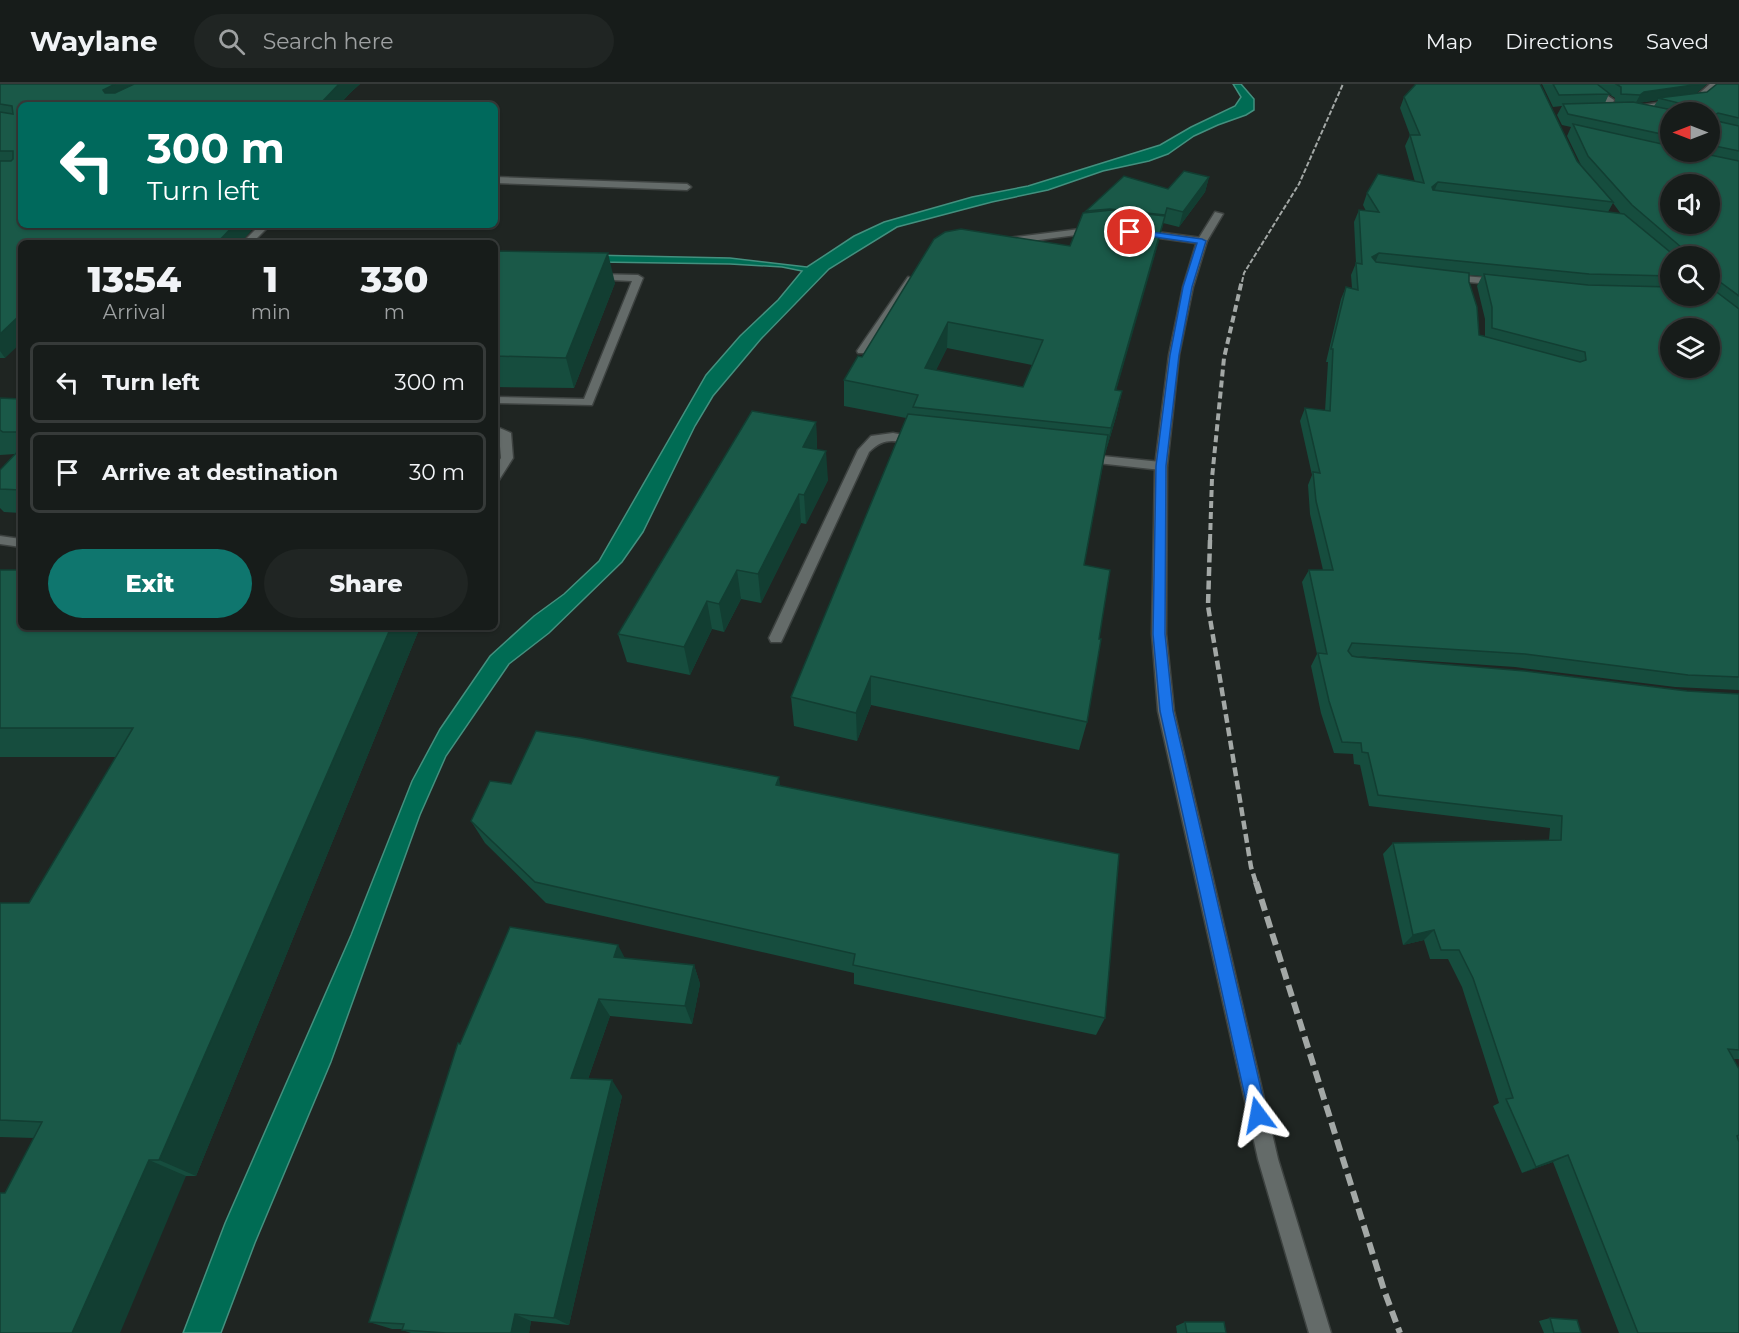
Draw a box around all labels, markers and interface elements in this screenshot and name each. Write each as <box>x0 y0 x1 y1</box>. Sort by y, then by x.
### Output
search box <box>194 14 614 68</box>
text: Waylane <box>30 24 158 58</box>
icon: search <box>215 25 248 58</box>
text: Search here <box>263 28 393 55</box>
text: Map <box>1426 29 1472 54</box>
text: Directions <box>1505 29 1613 54</box>
text: Saved <box>1646 29 1709 54</box>
north arrow <box>1660 102 1720 162</box>
map controls <box>1660 102 1720 378</box>
text: 300 m <box>147 122 285 174</box>
icon: left <box>48 126 126 204</box>
text: Turn left <box>147 174 260 207</box>
button: sound <box>1660 174 1720 234</box>
pin <box>1104 206 1155 257</box>
icon: arrive <box>1113 215 1146 248</box>
button: search <box>1660 246 1720 306</box>
text: 13:54 <box>88 257 181 301</box>
text: 1 <box>264 257 278 301</box>
text: 330 <box>360 257 428 301</box>
text: Arrival <box>103 300 166 324</box>
text: min <box>251 300 291 324</box>
text: m <box>384 300 405 324</box>
button: layers <box>1660 318 1720 378</box>
icon: left <box>51 366 84 399</box>
text: Turn left <box>102 369 200 396</box>
text: 300 m <box>394 369 465 396</box>
icon: arrive <box>51 456 84 489</box>
text: Arrive at destination <box>102 459 338 486</box>
text: 30 m <box>409 459 465 486</box>
button: Exit <box>48 549 252 618</box>
button: Share <box>264 549 468 618</box>
position arrow <box>1226 1083 1290 1147</box>

